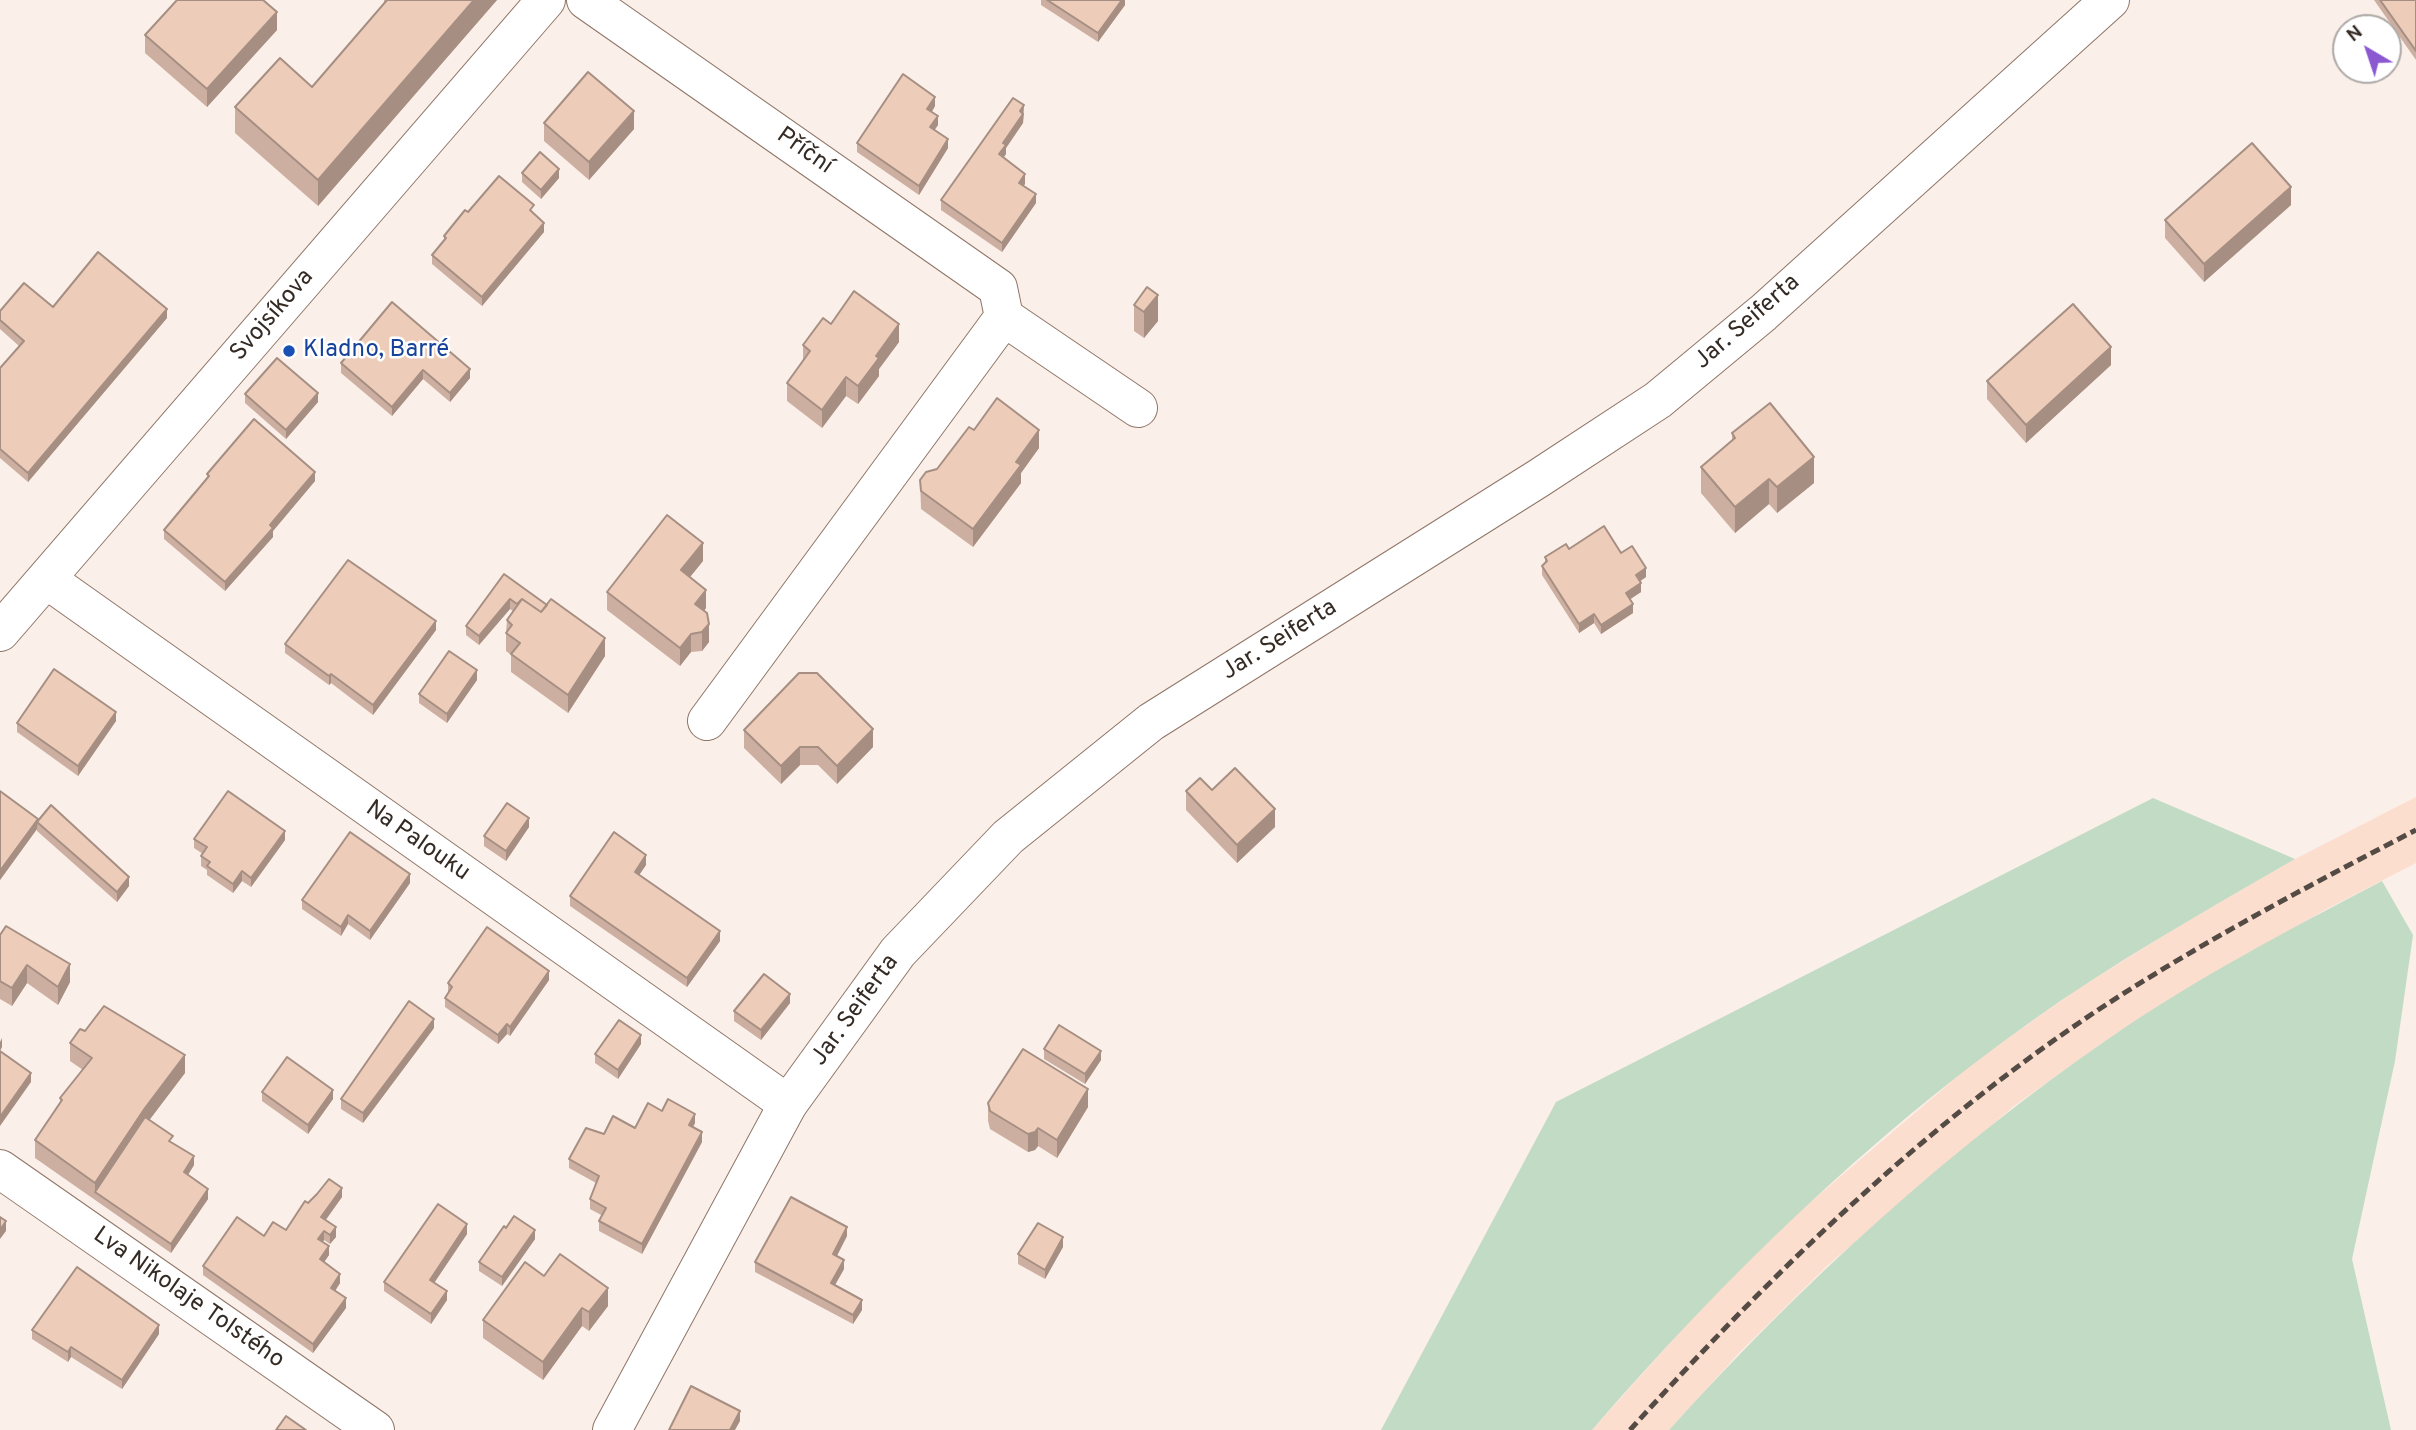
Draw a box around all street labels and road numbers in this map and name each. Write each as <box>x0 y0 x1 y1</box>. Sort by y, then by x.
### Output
street label: Příční <box>770 122 838 182</box>
street label: Svojsíkova <box>225 264 321 368</box>
street label: Jar. Seiferta <box>1689 269 1807 377</box>
street label: Jar. Seiferta <box>1217 594 1343 688</box>
street label: Na Palouku <box>359 796 475 888</box>
street label: Jar. Seiferta <box>806 950 906 1072</box>
street label: Lva Nikolaje Tolstého <box>87 1222 289 1376</box>

